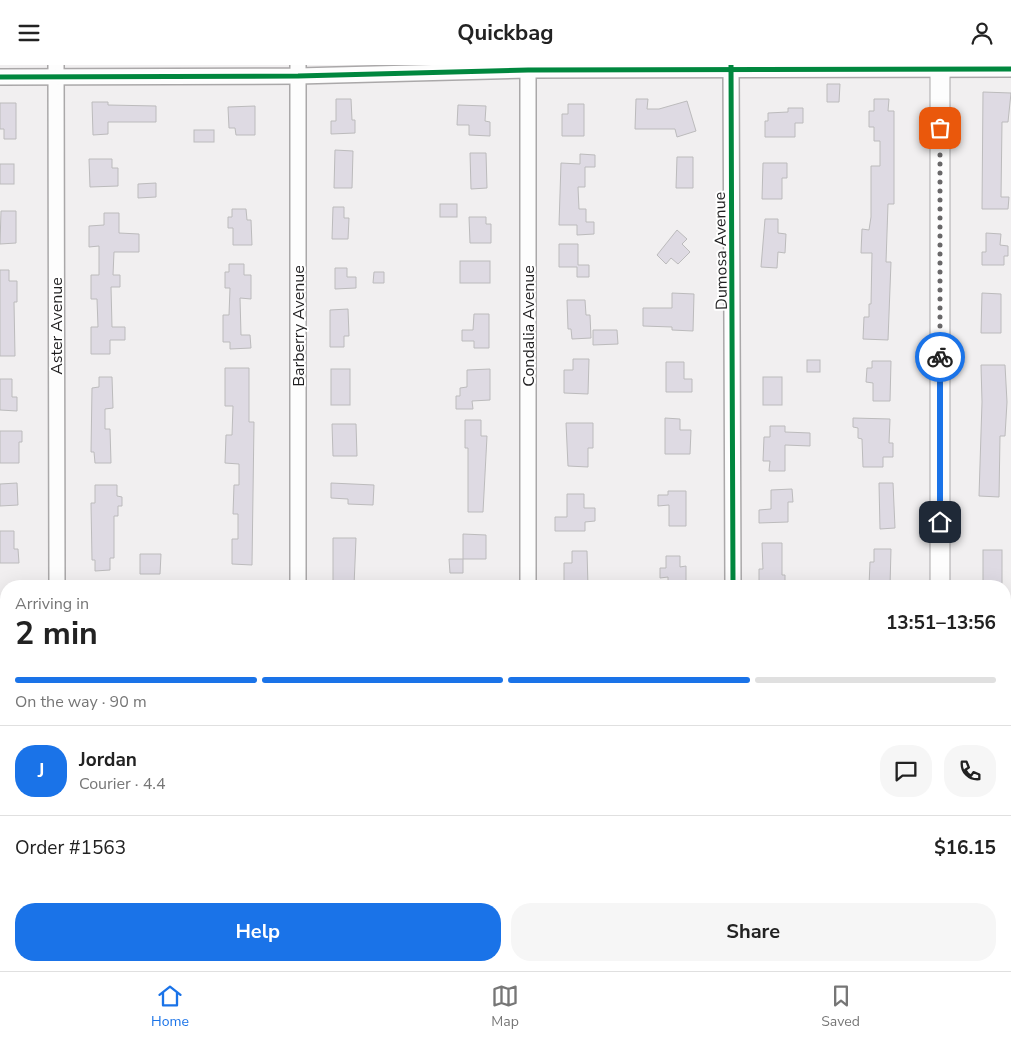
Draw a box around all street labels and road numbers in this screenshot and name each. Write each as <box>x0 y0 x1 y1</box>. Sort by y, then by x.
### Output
street label: Dumosa Avenue <box>709 192 733 310</box>
street label: Barberry Avenue <box>288 265 310 387</box>
street label: Condalia Avenue <box>518 265 540 387</box>
street label: Aster Avenue <box>46 277 68 375</box>

